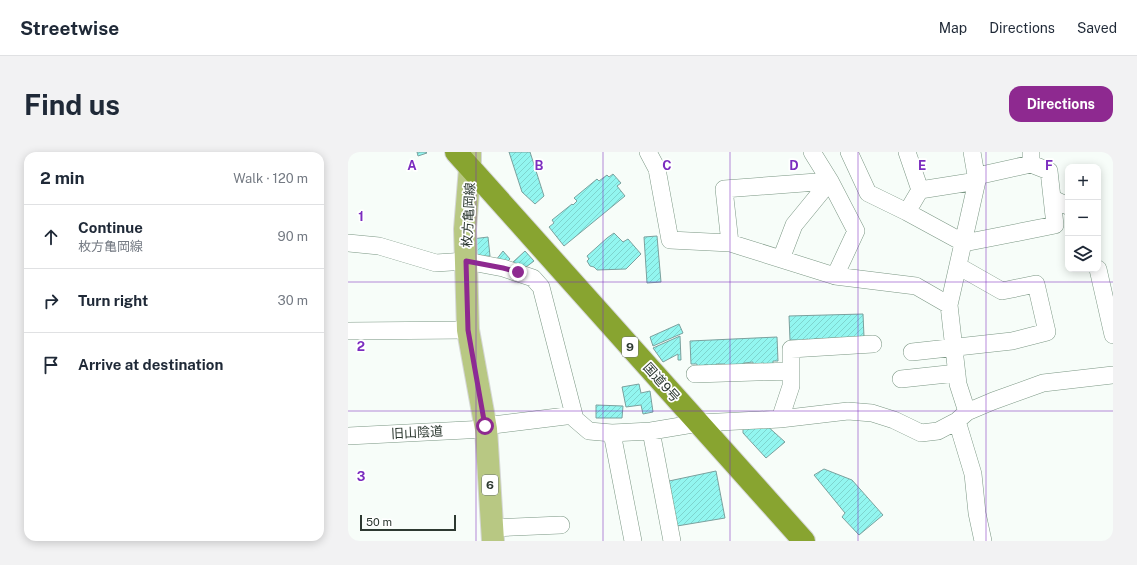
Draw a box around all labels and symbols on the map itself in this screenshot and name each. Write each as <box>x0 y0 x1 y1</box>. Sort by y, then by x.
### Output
text: A <box>407 158 417 173</box>
text: B <box>535 158 544 173</box>
text: C <box>662 158 672 173</box>
text: D <box>789 158 799 173</box>
text: E <box>918 158 926 173</box>
text: F <box>1045 158 1053 173</box>
street label: 枚方亀岡線 <box>459 182 478 248</box>
text: 1 <box>358 209 364 224</box>
route end <box>509 263 527 281</box>
road number: 9 <box>622 337 638 357</box>
text: 2 <box>357 339 365 354</box>
street label: 国道9号 <box>640 360 683 405</box>
route start <box>476 417 494 435</box>
street label: 旧山陰道 <box>391 424 443 441</box>
text: 3 <box>357 469 366 484</box>
road number: 6 <box>482 475 498 495</box>
scale bar <box>360 513 456 532</box>

